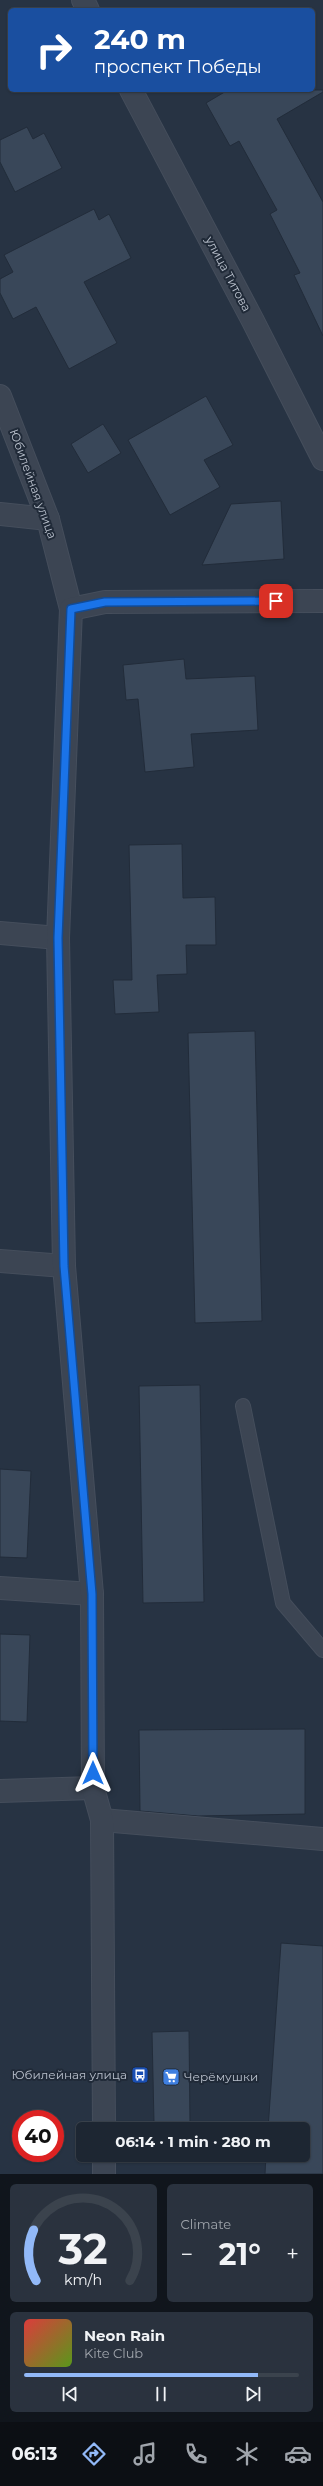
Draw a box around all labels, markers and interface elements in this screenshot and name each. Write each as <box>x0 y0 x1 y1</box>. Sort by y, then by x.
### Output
text: 240 m <box>94 22 186 56</box>
icon: right <box>28 24 80 76</box>
text: проспект Победы <box>94 56 262 78</box>
street label: улица Титова <box>202 233 255 314</box>
street label: Юбилейная улица <box>7 427 60 541</box>
pin <box>259 584 293 618</box>
icon: arrive <box>265 590 287 612</box>
position arrow <box>72 1752 114 1794</box>
bus stop icon: Юбилейная улица <box>130 2065 150 2085</box>
place label: Юбилейная улица <box>12 2067 127 2082</box>
supermarket icon: Черёмушки <box>161 2067 181 2087</box>
place label: Черёмушки <box>184 2069 258 2084</box>
speed limit sign: 40 <box>12 2110 64 2162</box>
text: 06:14 · 1 min · 280 m <box>115 2132 271 2151</box>
text: Climate <box>181 2216 231 2232</box>
text: 32 <box>58 2224 108 2274</box>
text: 21° <box>219 2236 261 2273</box>
text: − <box>181 2241 193 2268</box>
text: + <box>286 2241 299 2268</box>
text: km/h <box>64 2271 102 2289</box>
text: Neon Rain <box>84 2326 165 2345</box>
text: Kite Club <box>84 2345 143 2361</box>
icon: previous <box>59 2383 81 2405</box>
icon: pause <box>150 2383 172 2405</box>
icon: next <box>242 2383 264 2405</box>
icon: directions <box>80 2440 108 2468</box>
icon: music <box>131 2440 159 2468</box>
icon: phone <box>182 2440 210 2468</box>
icon: climate <box>233 2440 261 2468</box>
icon: car <box>284 2440 312 2468</box>
text: 06:13 <box>11 2443 58 2465</box>

